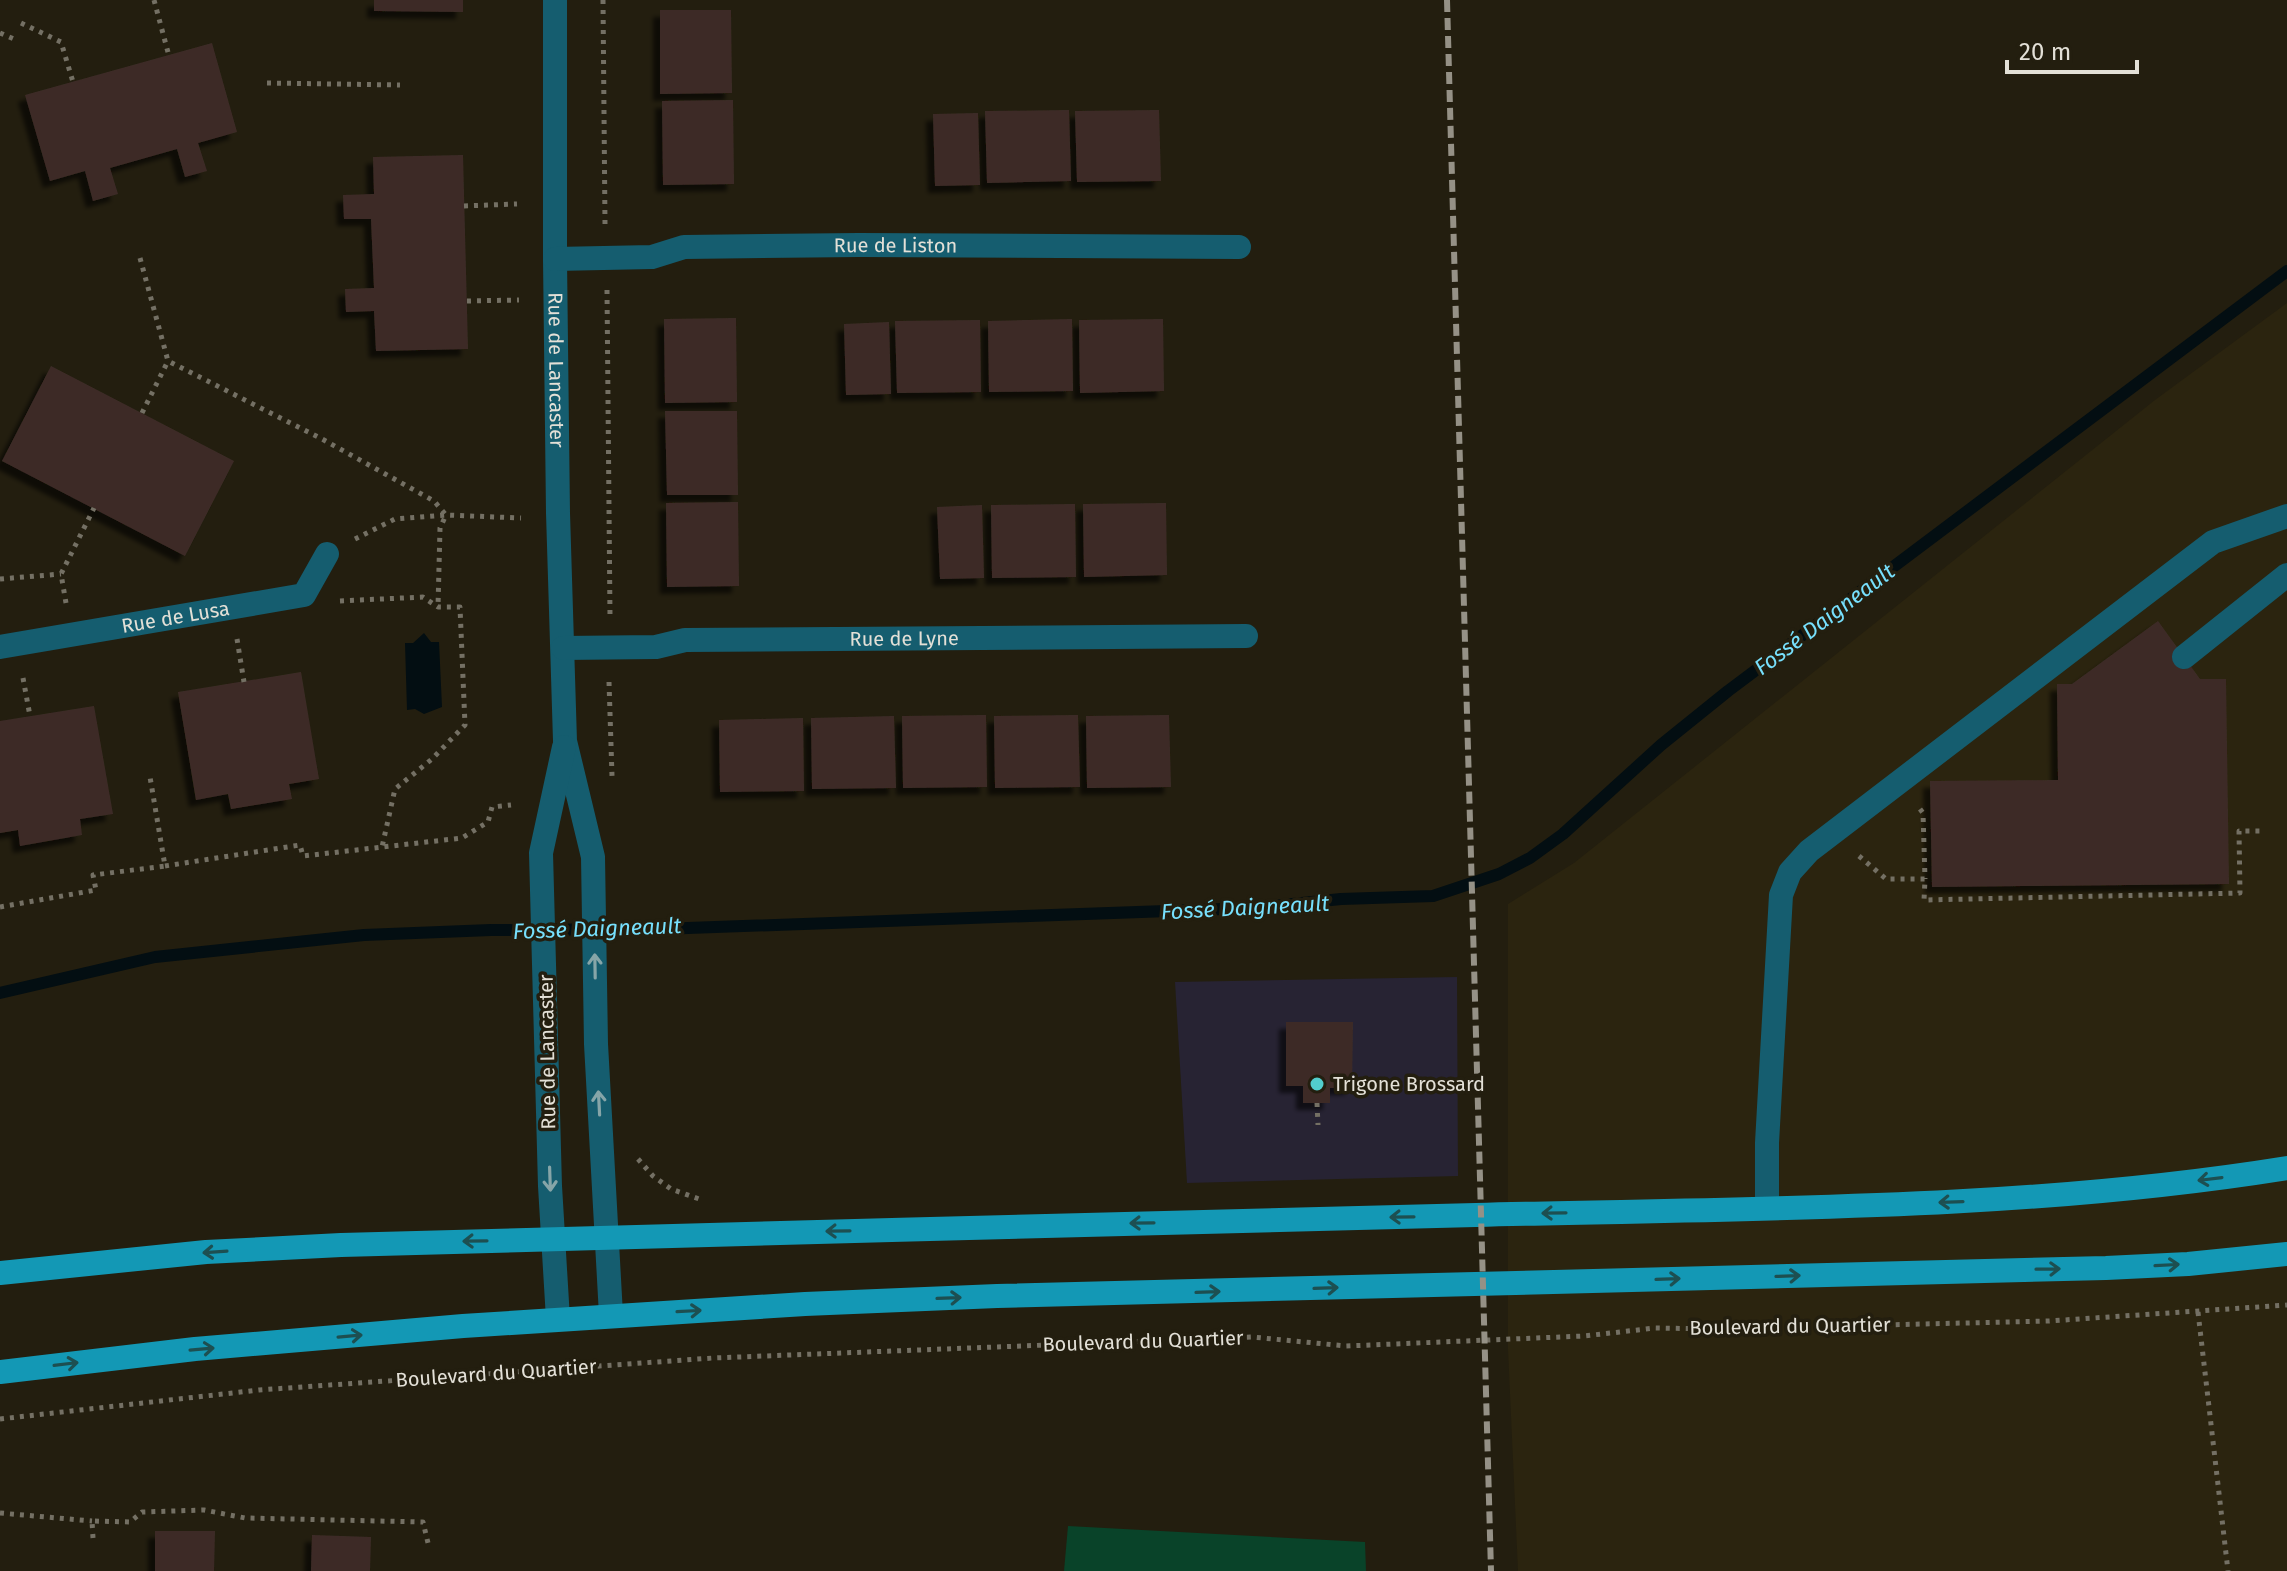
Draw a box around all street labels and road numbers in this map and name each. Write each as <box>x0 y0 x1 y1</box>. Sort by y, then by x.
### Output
street label: Rue de Liston <box>834 233 957 258</box>
street label: Rue de Lancaster <box>543 292 569 448</box>
street label: Rue de Lusa <box>119 596 231 638</box>
street label: Rue de Lyne <box>849 626 959 651</box>
street label: Rue de Lancaster <box>534 974 560 1130</box>
street label: Boulevard du Quartier <box>1689 1312 1891 1340</box>
street label: Boulevard du Quartier <box>1042 1325 1244 1357</box>
street label: Boulevard du Quartier <box>395 1354 598 1392</box>

